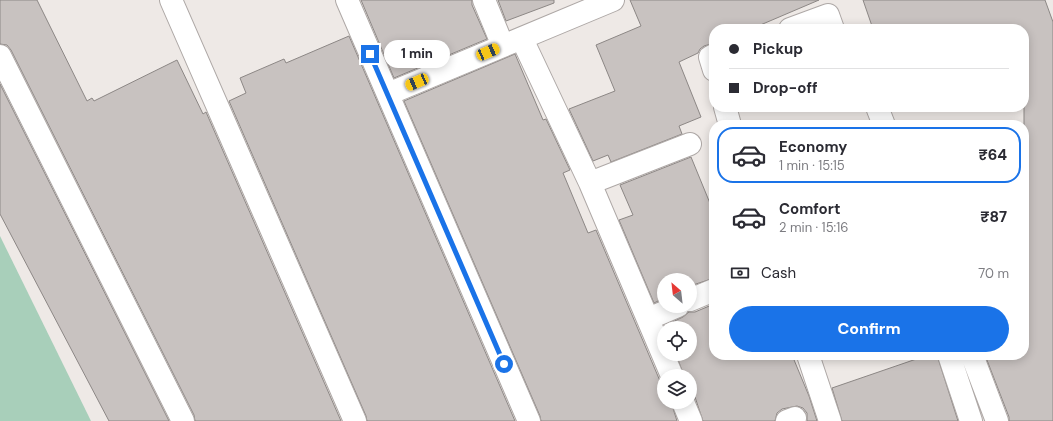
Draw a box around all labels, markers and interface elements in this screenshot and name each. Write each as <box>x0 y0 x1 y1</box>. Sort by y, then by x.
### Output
text: Pickup <box>753 39 803 59</box>
callout: 1 min <box>384 40 450 68</box>
car <box>475 42 501 62</box>
route end <box>361 45 379 63</box>
text: 1 min <box>401 45 433 62</box>
car <box>404 72 430 92</box>
text: Drop-off <box>753 78 818 98</box>
icon: car <box>731 137 767 173</box>
text: Economy <box>779 137 847 157</box>
text: ₹64 <box>978 145 1007 165</box>
text: 1 min · 15:15 <box>779 157 845 174</box>
icon: car <box>731 199 767 235</box>
text: Comfort <box>779 199 840 219</box>
text: ₹87 <box>980 207 1007 227</box>
text: 2 min · 15:16 <box>779 219 848 236</box>
icon: cash <box>729 262 751 284</box>
text: Cash <box>761 263 796 283</box>
text: 70 m <box>978 265 1009 282</box>
north arrow <box>657 273 697 313</box>
map controls <box>657 273 697 409</box>
button: Confirm <box>729 306 1009 352</box>
button: locate <box>657 321 697 361</box>
route start <box>495 355 513 373</box>
button: layers <box>657 369 697 409</box>

